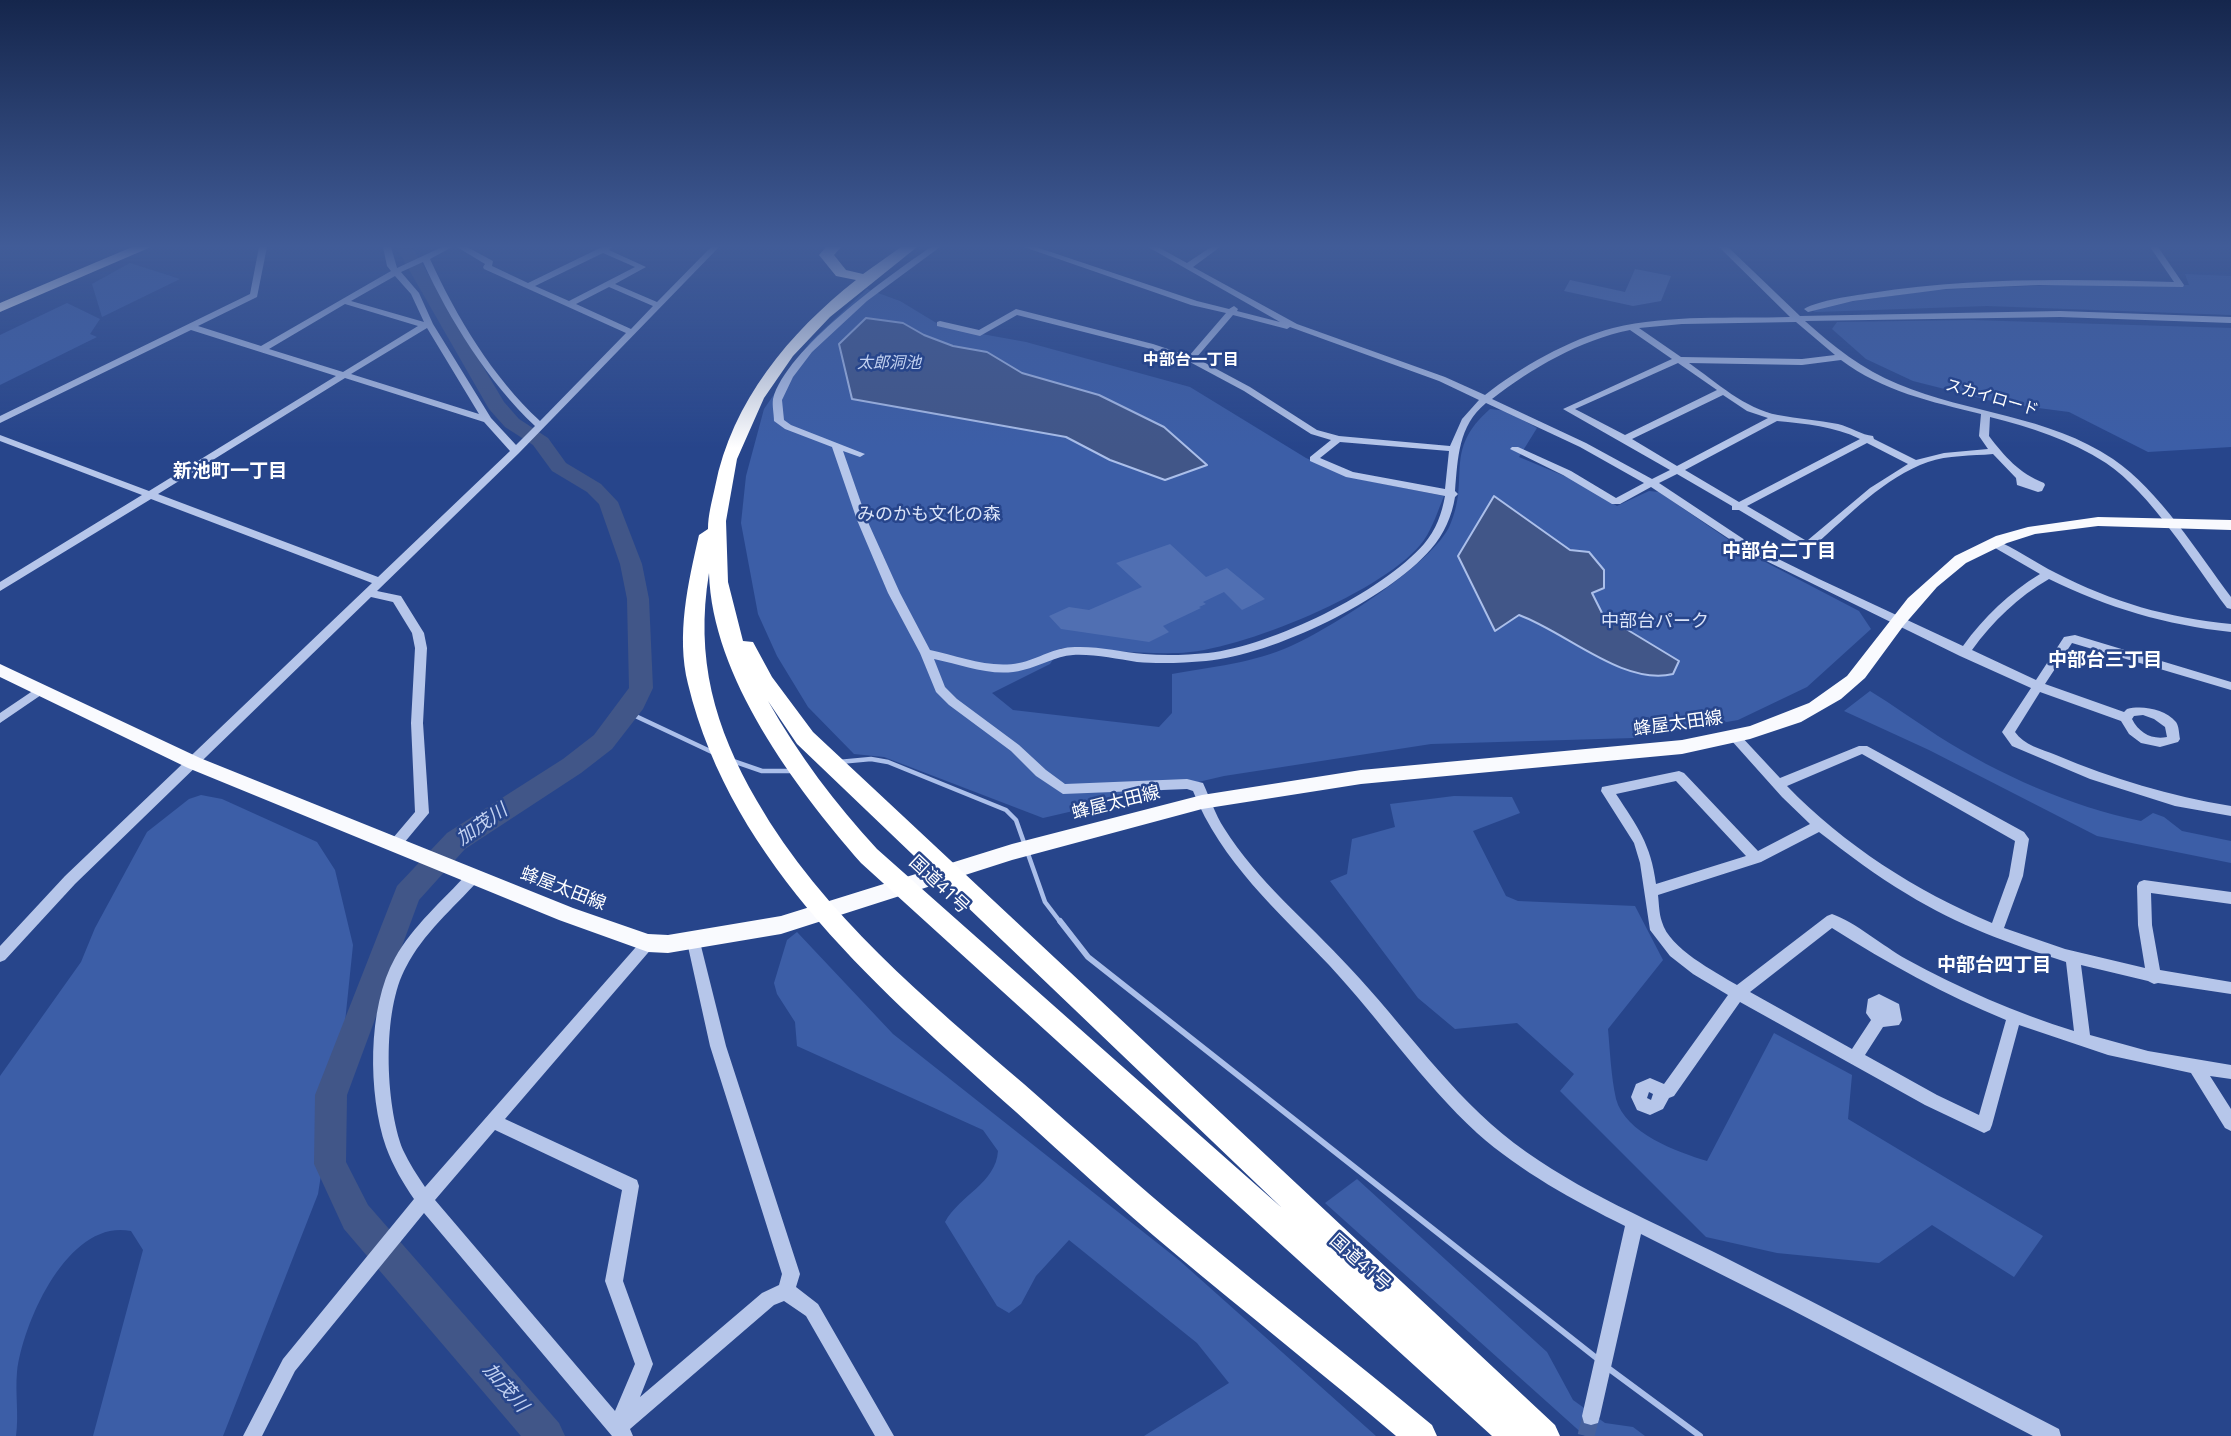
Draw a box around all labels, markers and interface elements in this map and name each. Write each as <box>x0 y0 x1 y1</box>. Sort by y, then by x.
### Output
district label: 中部台一丁目 <box>1143 350 1239 370</box>
water label: 太郎洞池 <box>857 353 921 373</box>
street label: スカイロード <box>1943 376 2041 420</box>
district label: 新池町一丁目 <box>173 461 287 483</box>
park label: みのかも文化の森 <box>857 504 1001 526</box>
district label: 中部台二丁目 <box>1722 541 1836 563</box>
park label: 中部台パーク <box>1601 611 1709 633</box>
district label: 中部台三丁目 <box>2048 650 2162 672</box>
street label: 蜂屋太田線 <box>1632 707 1724 741</box>
street label: 蜂屋太田線 <box>1070 782 1162 824</box>
water label: 加茂川 <box>452 799 512 851</box>
street label: 国道41号 <box>904 852 974 918</box>
street label: 蜂屋太田線 <box>517 863 609 915</box>
district label: 中部台四丁目 <box>1937 955 2051 977</box>
street label: 国道41号 <box>1325 1230 1395 1296</box>
water label: 加茂川 <box>478 1359 532 1417</box>

